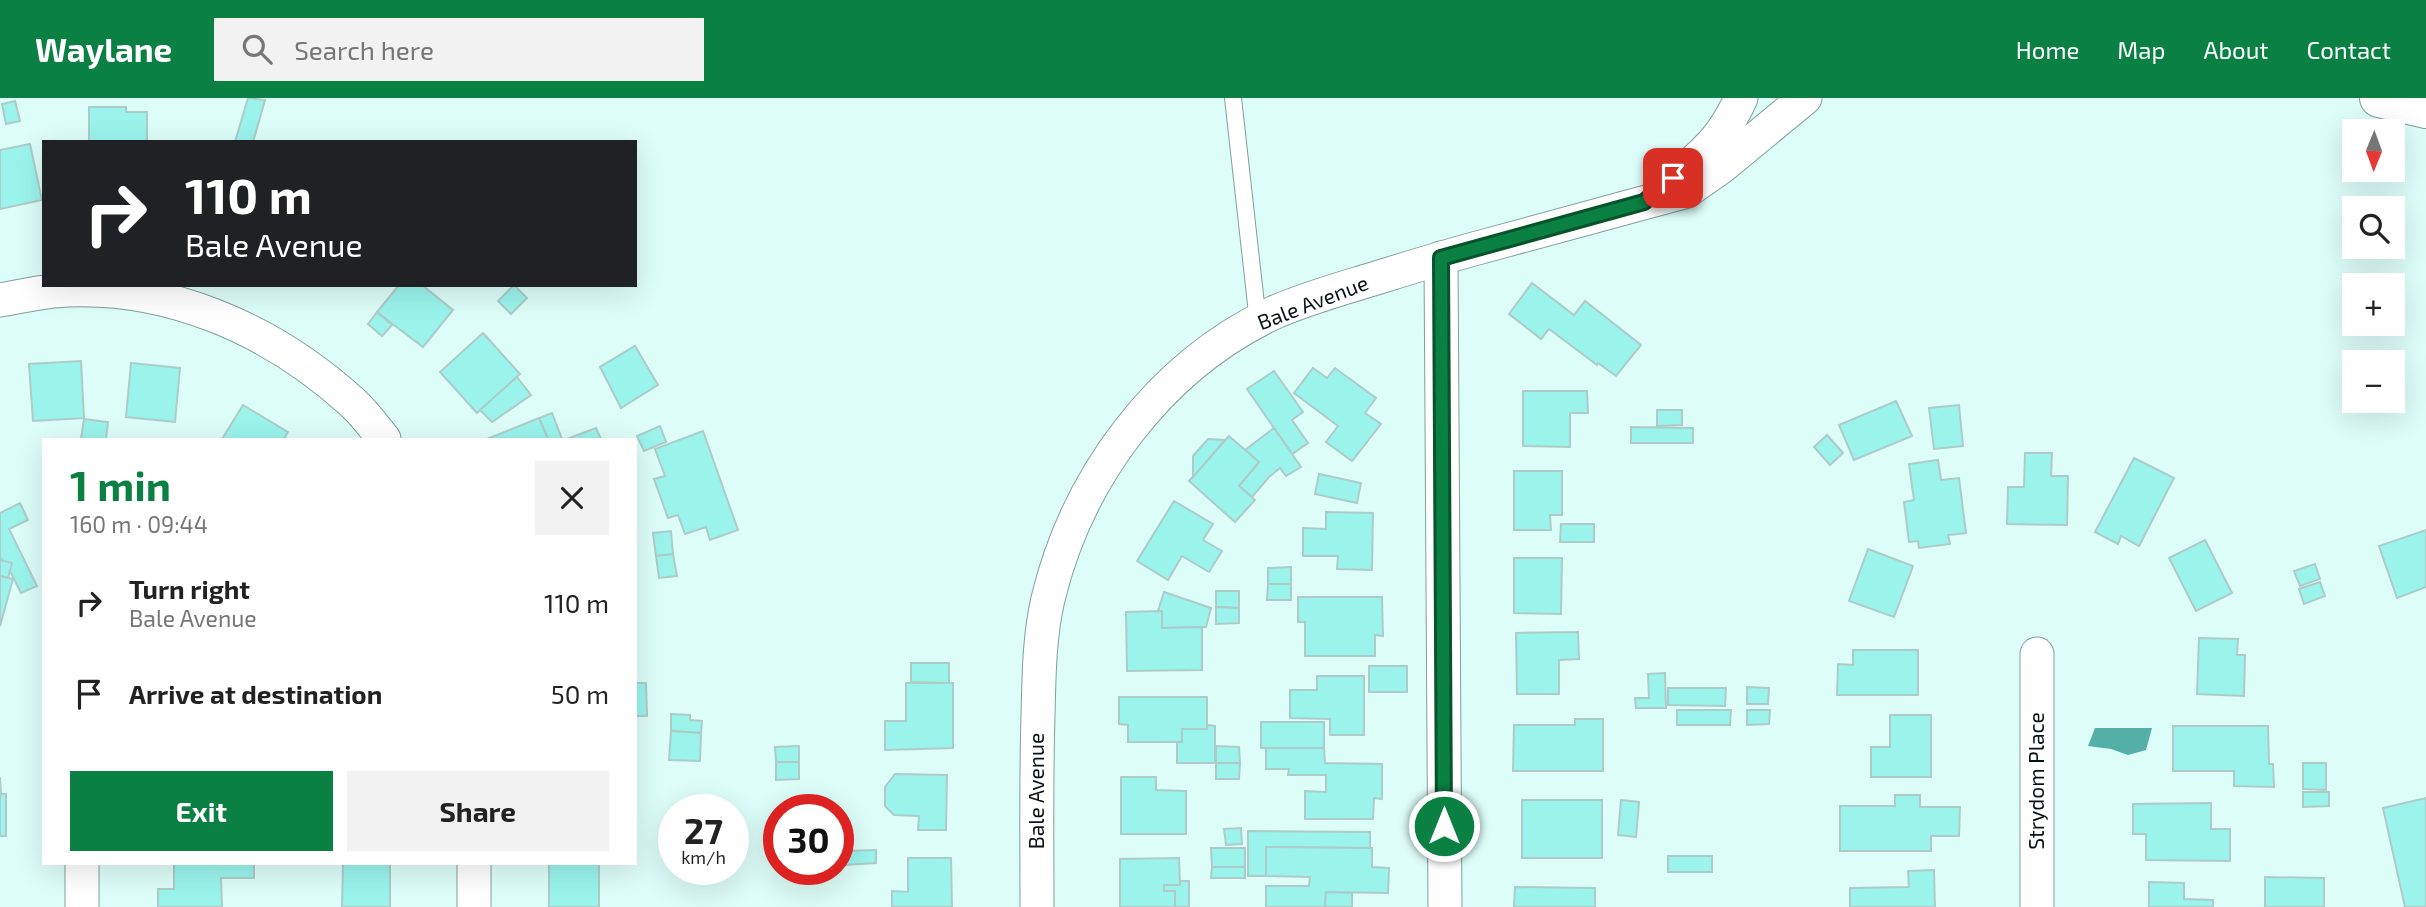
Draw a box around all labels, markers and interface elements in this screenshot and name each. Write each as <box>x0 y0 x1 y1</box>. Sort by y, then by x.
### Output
search box <box>214 18 704 81</box>
text: Waylane <box>35 29 172 69</box>
icon: search <box>238 30 276 68</box>
text: Search here <box>294 34 434 65</box>
text: Home <box>2016 35 2079 64</box>
text: Map <box>2117 35 2165 64</box>
text: About <box>2203 35 2269 64</box>
text: Contact <box>2307 35 2391 64</box>
north arrow <box>2342 119 2404 182</box>
map controls <box>2342 119 2405 413</box>
pin <box>1643 148 1703 208</box>
icon: arrive <box>1654 159 1692 197</box>
text: 110 m <box>185 165 312 224</box>
icon: right <box>70 168 161 259</box>
button: search <box>2342 196 2405 259</box>
text: Bale Avenue <box>185 225 363 263</box>
street label: Bale Avenue <box>1254 269 1371 334</box>
button: + <box>2342 273 2405 336</box>
button: − <box>2342 350 2405 413</box>
text: 1 min <box>70 459 171 509</box>
button: close <box>535 461 609 535</box>
text: 160 m · 09:44 <box>70 510 208 538</box>
text: Turn right <box>129 573 250 604</box>
icon: right <box>70 584 108 622</box>
text: 110 m <box>544 587 609 618</box>
text: Bale Avenue <box>129 604 257 632</box>
icon: arrive <box>70 675 108 713</box>
text: Arrive at destination <box>129 678 382 709</box>
text: 50 m <box>551 678 609 709</box>
street label: Strydom Place <box>2023 712 2048 850</box>
street label: Bale Avenue <box>1023 733 1048 849</box>
button: Exit <box>70 771 333 851</box>
button: Share <box>347 771 609 851</box>
position arrow <box>1407 789 1481 863</box>
speed limit sign: 30 <box>763 794 854 885</box>
text: 27 <box>684 809 723 851</box>
text: km/h <box>681 846 726 868</box>

